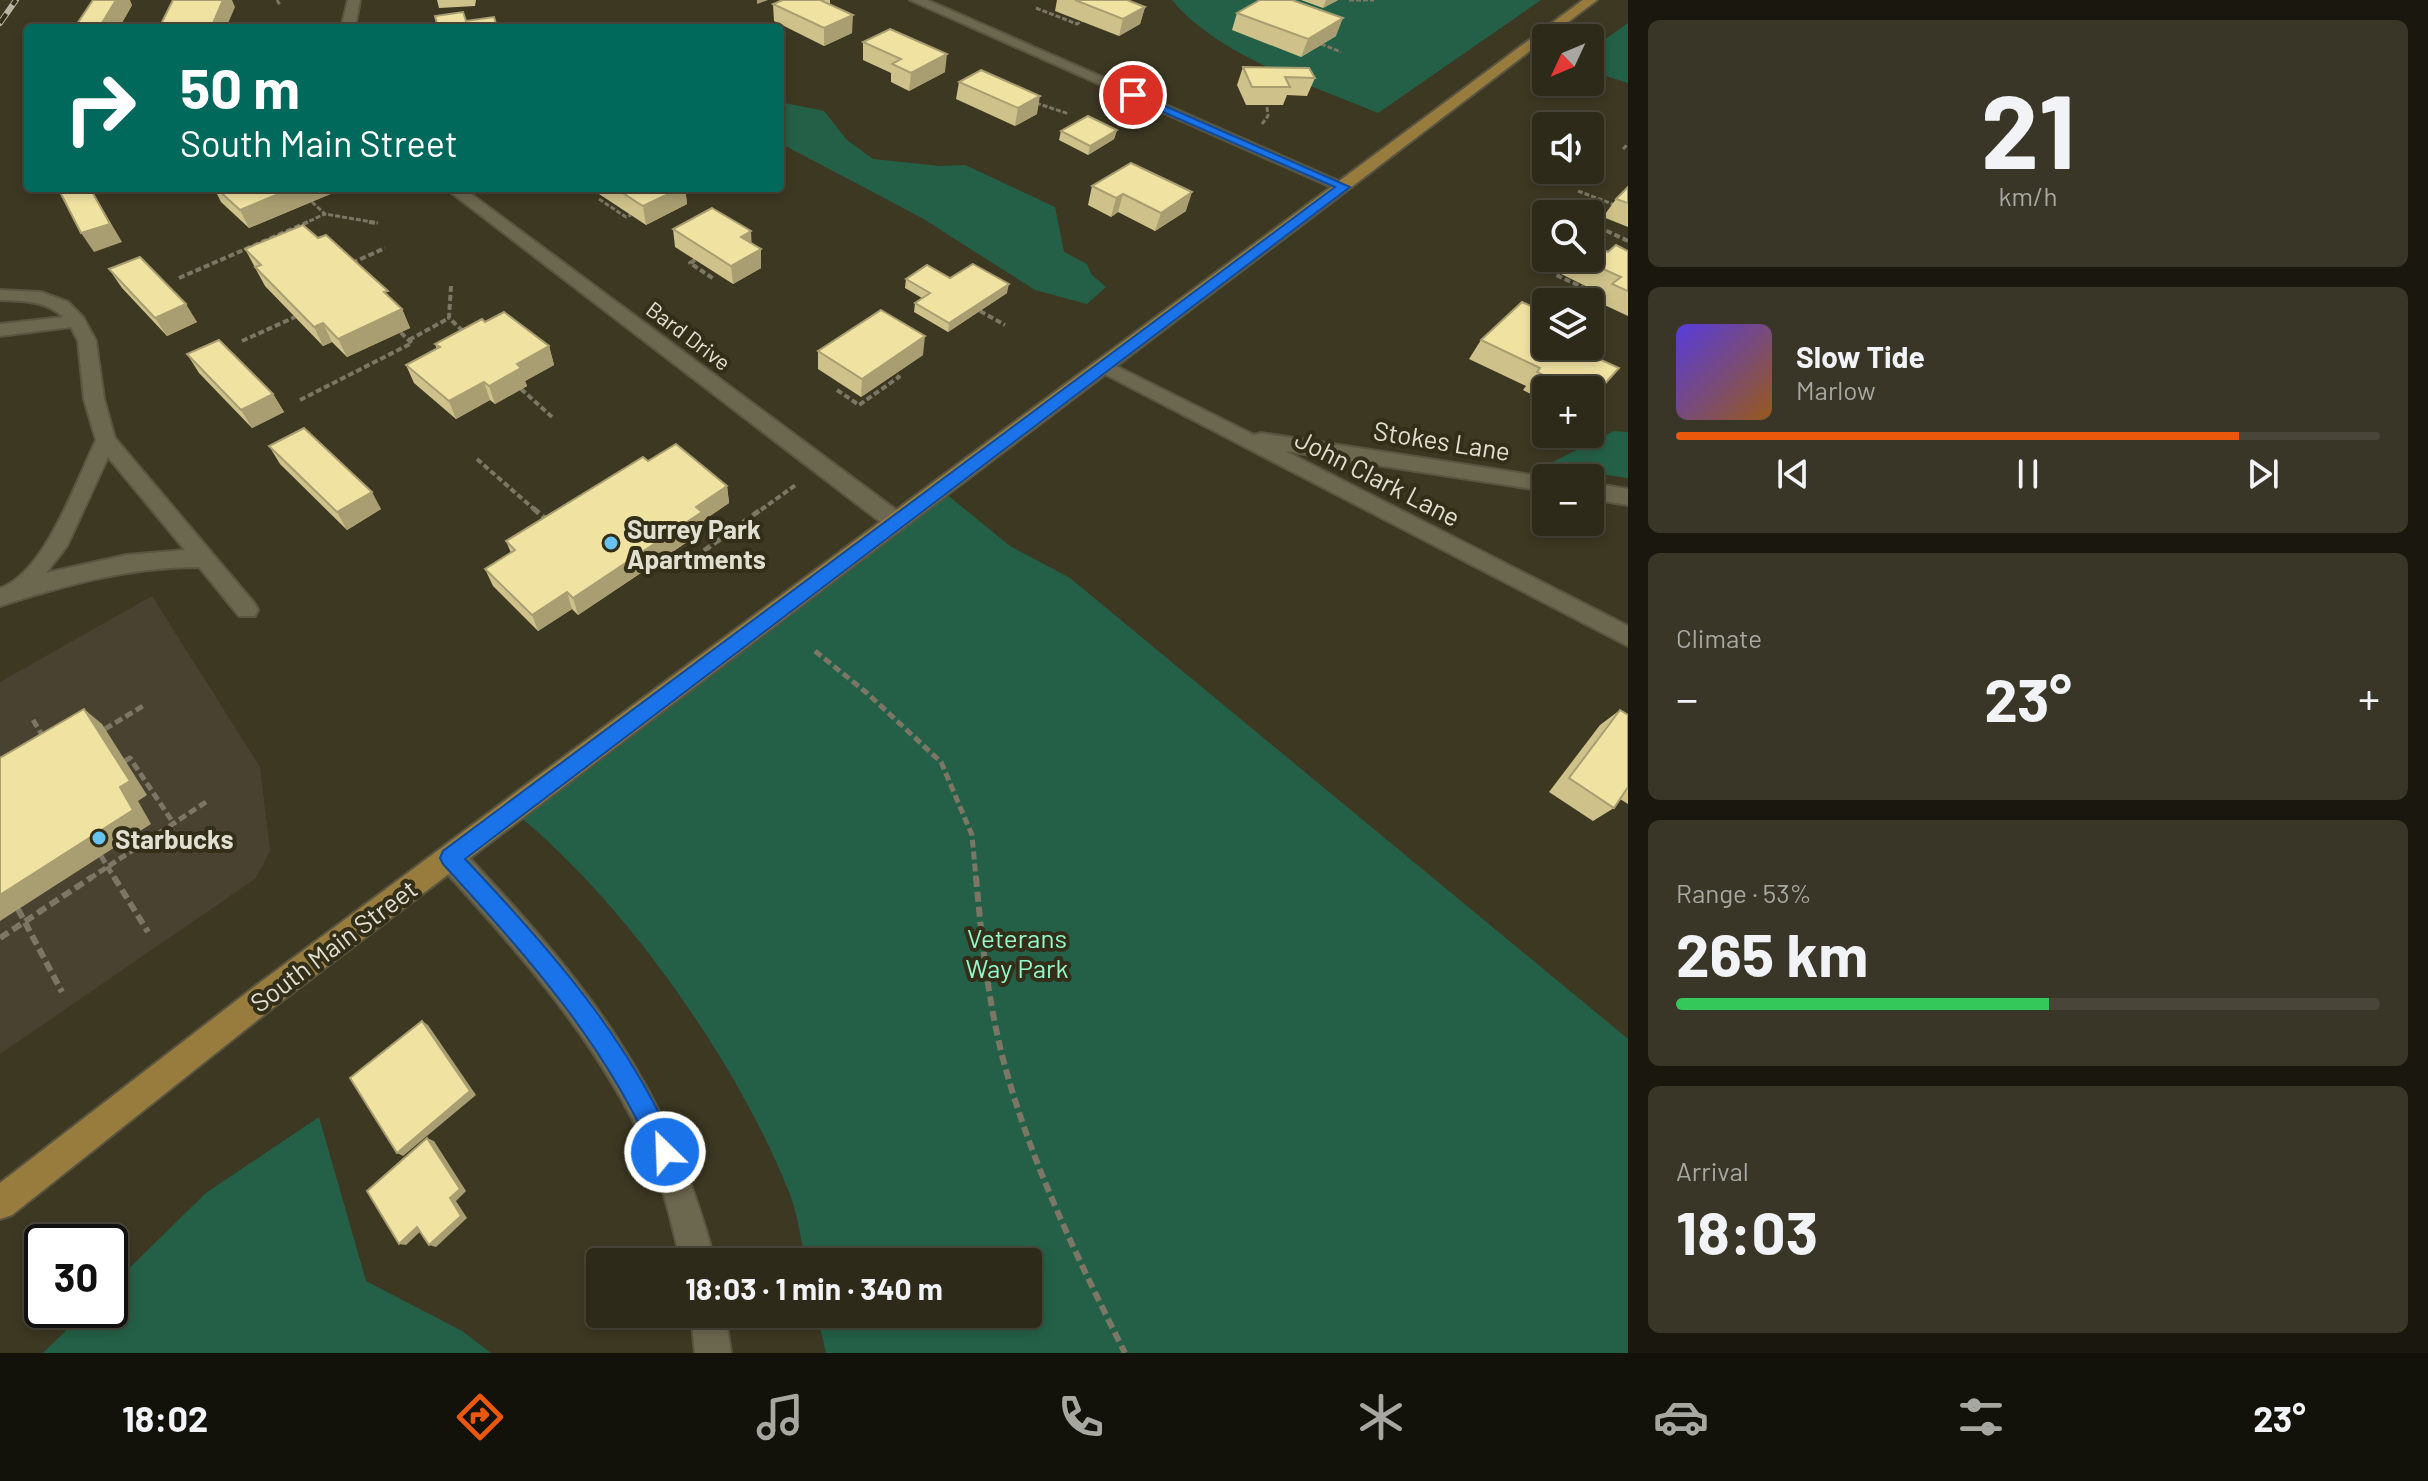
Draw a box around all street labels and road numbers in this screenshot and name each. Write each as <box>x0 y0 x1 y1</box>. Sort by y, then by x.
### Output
street label: Bard Drive <box>642 295 736 375</box>
street label: Stokes Lane <box>1371 414 1513 466</box>
street label: John Clark Lane <box>1290 422 1466 532</box>
street label: South Main Street <box>244 872 422 1018</box>

